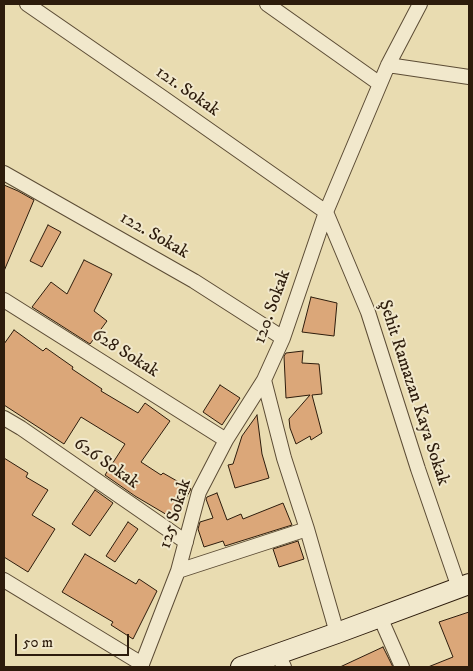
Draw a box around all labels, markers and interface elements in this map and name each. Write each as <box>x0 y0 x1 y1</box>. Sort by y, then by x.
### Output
street label: 121. Sokak <box>151 62 223 122</box>
street label: 122. Sokak <box>116 208 192 264</box>
street label: 120. Sokak <box>250 267 296 347</box>
street label: Şehit Ramazan Kaya Sokak <box>373 297 453 489</box>
street label: 628 Sokak <box>88 325 162 383</box>
street label: 626 Sokak <box>69 434 143 494</box>
street label: 125 Sokak <box>155 477 197 551</box>
scale bar <box>18 624 131 656</box>
text: 50 m <box>23 633 53 652</box>

